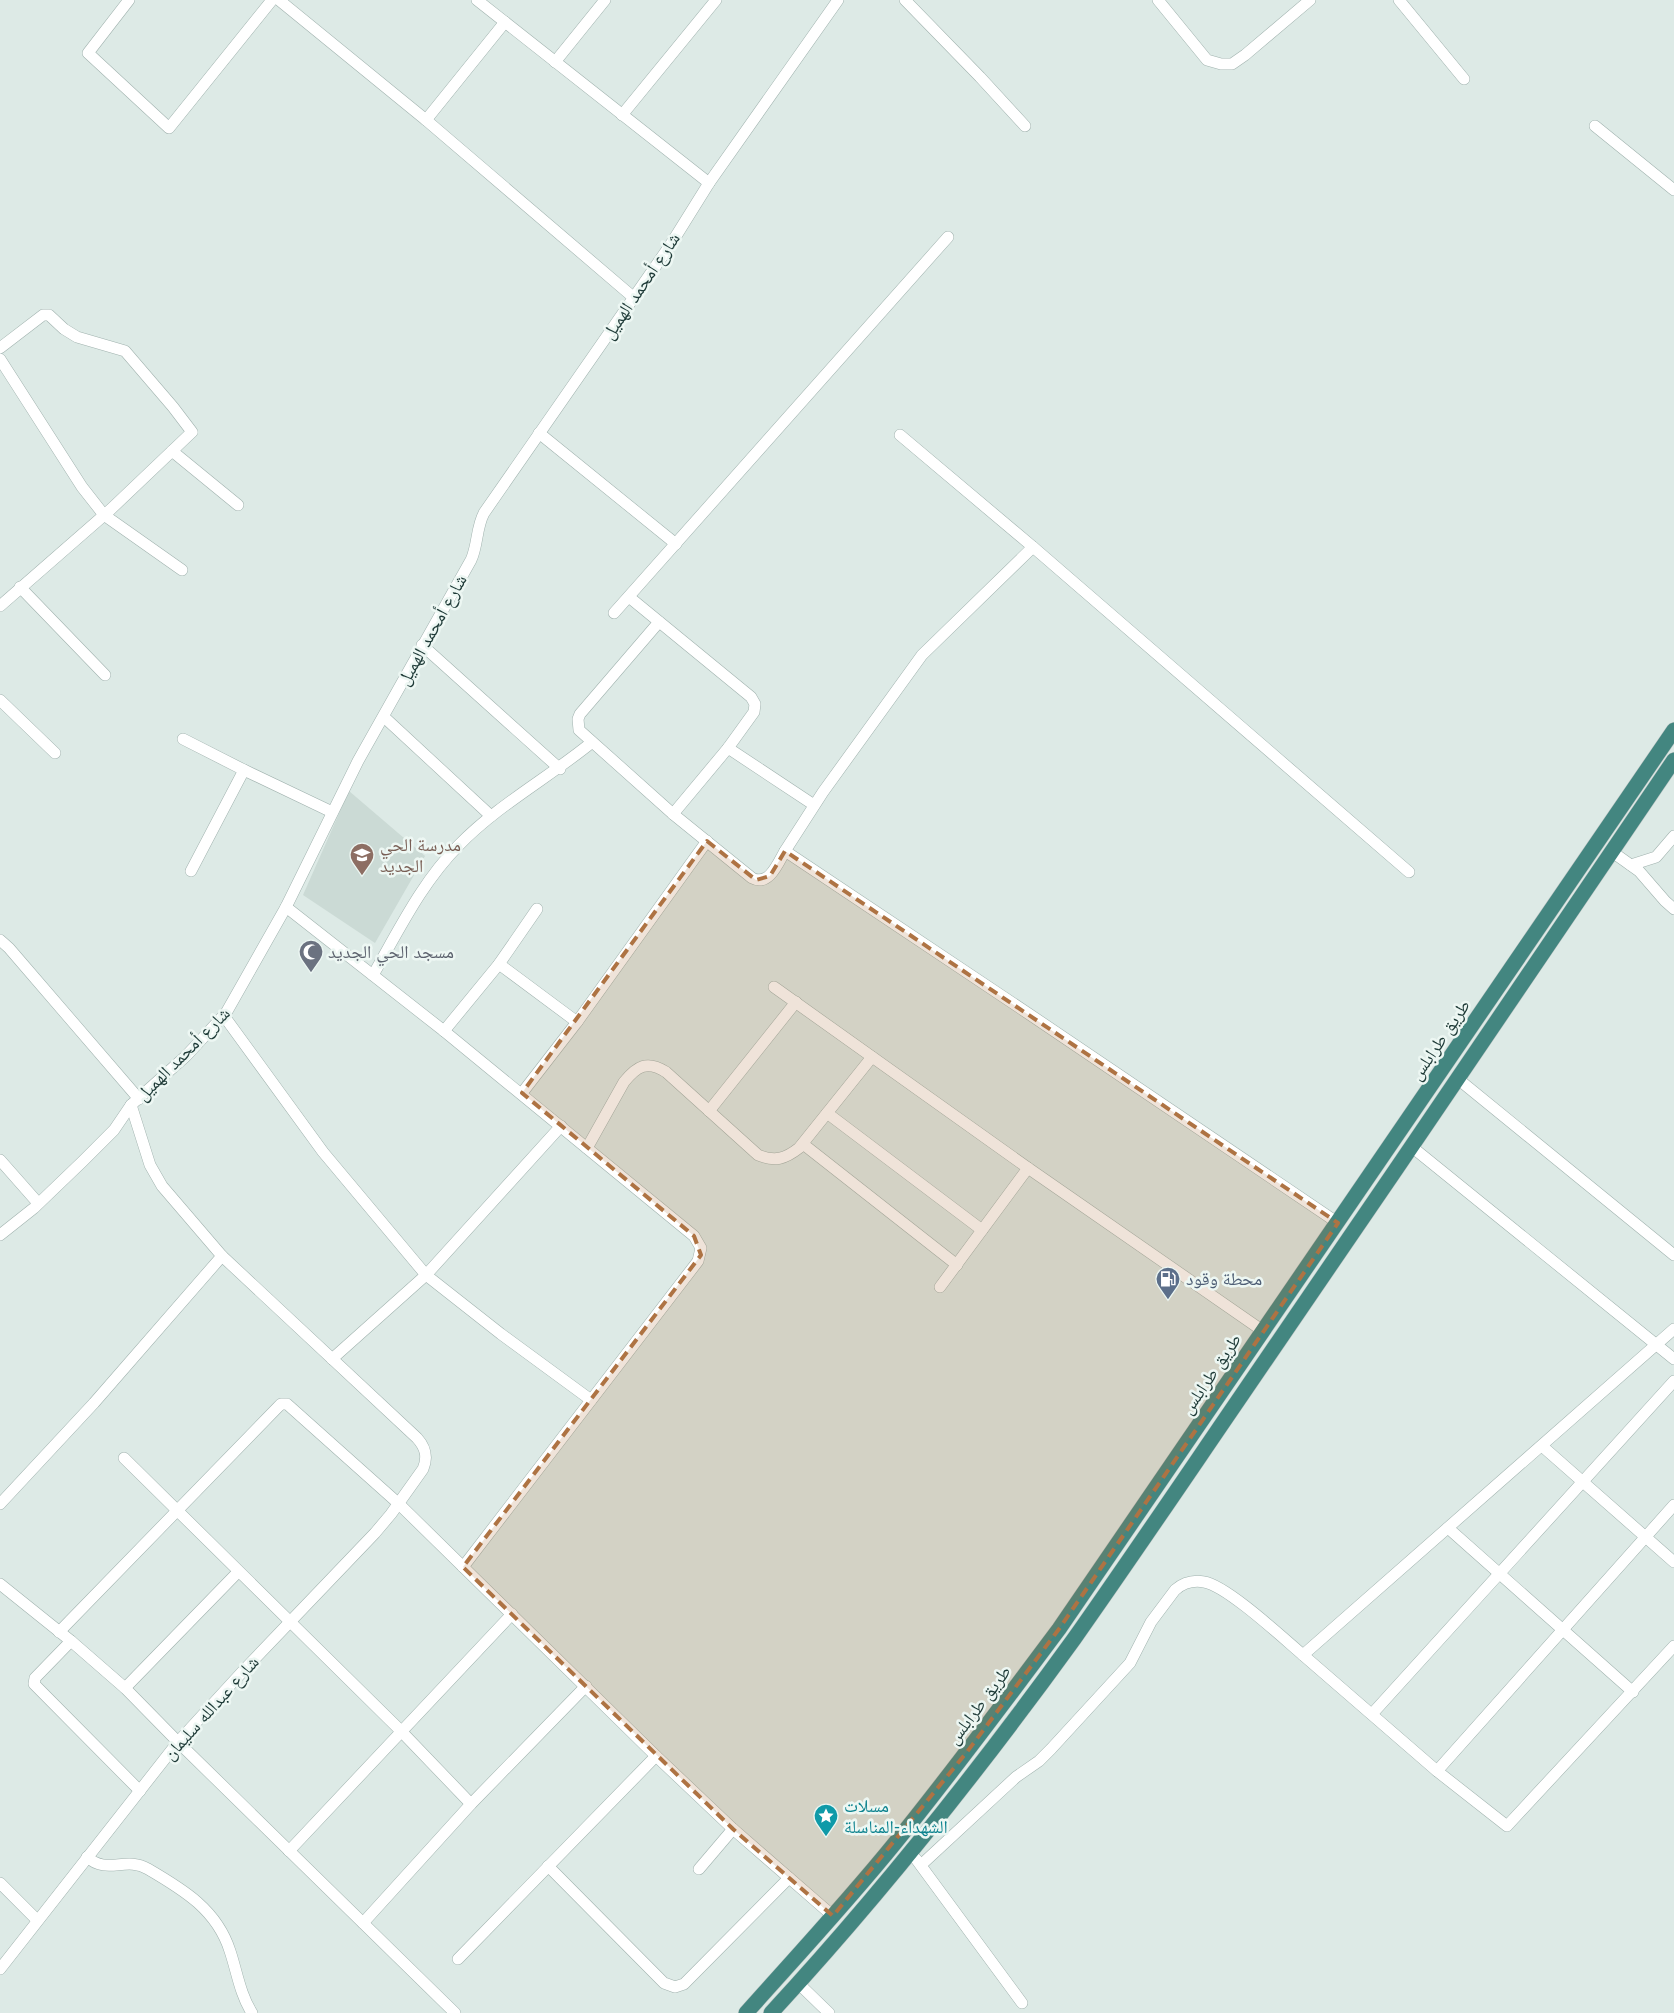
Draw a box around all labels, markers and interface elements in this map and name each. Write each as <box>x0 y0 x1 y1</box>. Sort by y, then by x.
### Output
street label: شارع أمحمد الهميل <box>596 228 685 343</box>
street label: شارع أمحمد الهميل <box>391 570 472 689</box>
place label: مدرسة الحي الجديد <box>380 833 461 877</box>
school or university icon: مدرسة الحي الجديد <box>349 842 375 876</box>
mosque icon: مسجد الحي الجديد <box>298 939 324 973</box>
place label: مسجد الحي الجديد <box>328 940 454 967</box>
street label: طريق طرابلس <box>1404 995 1475 1085</box>
street label: شارع أمحمد الهميل <box>131 1002 235 1106</box>
fuel station icon: محطة وقود <box>1155 1266 1181 1300</box>
place label: محطة وقود <box>1186 1267 1262 1290</box>
street label: طريق طرابلس <box>1175 1329 1246 1419</box>
street label: شارع عبدالله سليمان <box>158 1651 264 1765</box>
street label: طريق طرابلس <box>941 1661 1016 1749</box>
place label: مسلات الشهداء-المناسلة <box>844 1794 948 1838</box>
place icon: مسلات الشهداء-المناسلة <box>813 1803 839 1837</box>

